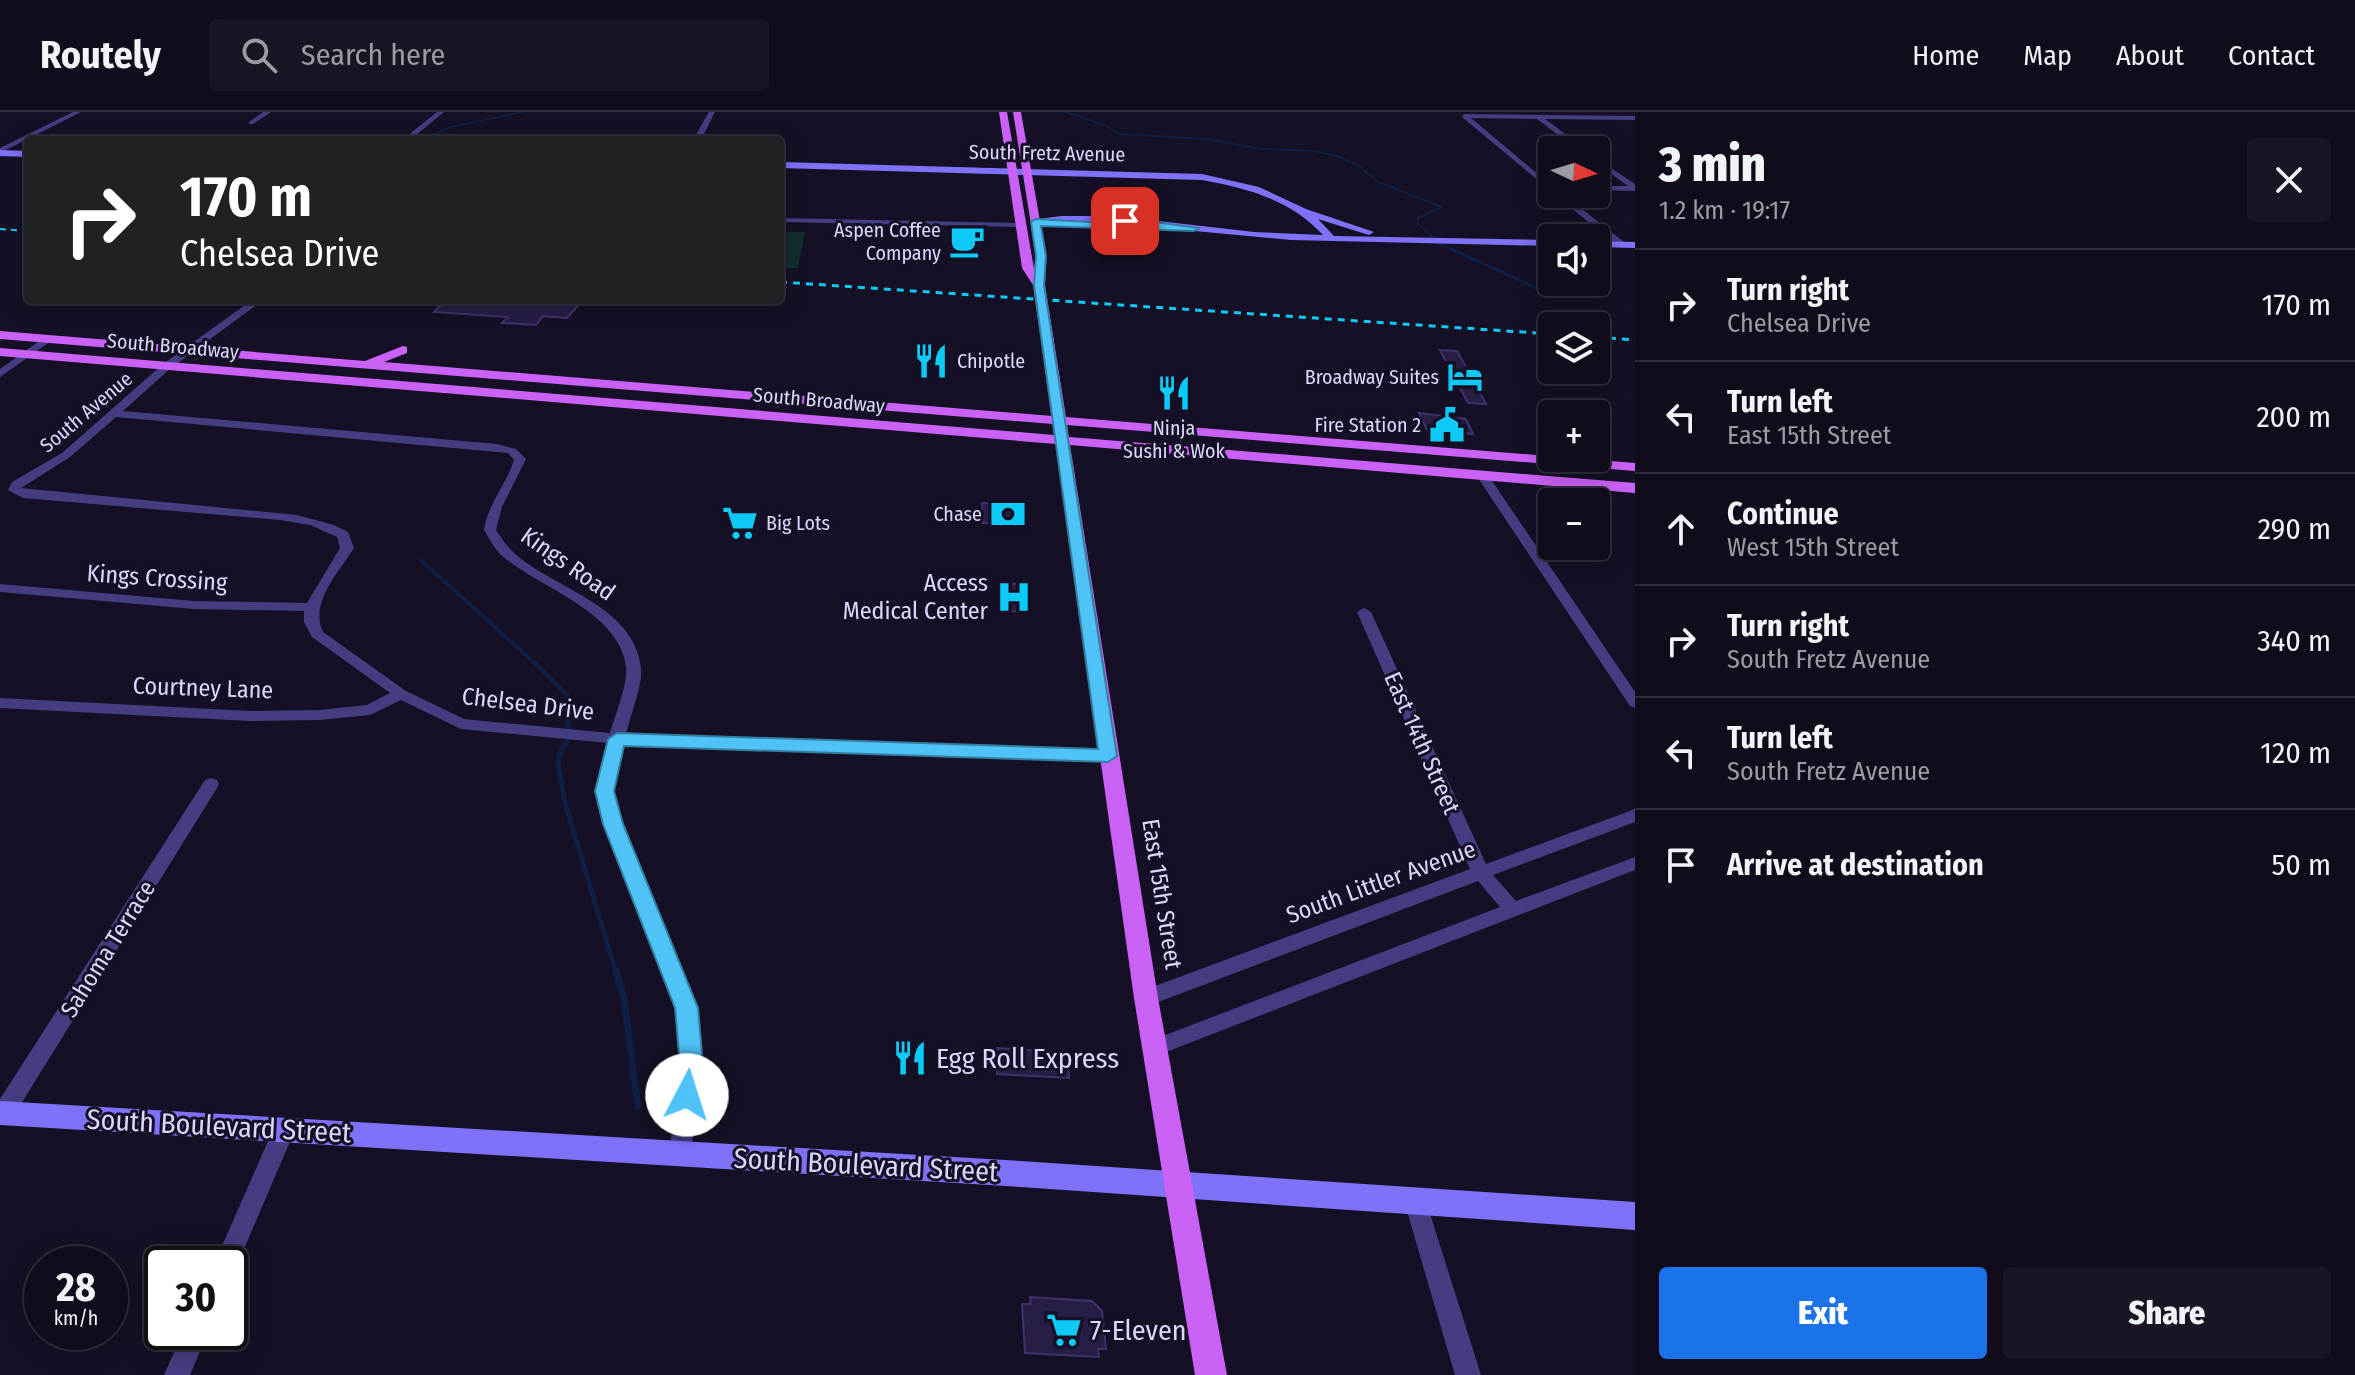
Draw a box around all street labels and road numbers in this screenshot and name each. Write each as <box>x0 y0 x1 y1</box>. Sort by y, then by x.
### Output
street label: South Fretz Avenue <box>969 140 1125 166</box>
street label: South Broadway <box>106 328 240 364</box>
street label: South Avenue <box>35 367 137 457</box>
street label: South Broadway <box>752 382 886 418</box>
street label: Kings Road <box>516 522 620 606</box>
street label: Kings Crossing <box>86 559 229 597</box>
street label: East 14th Street <box>1378 668 1466 818</box>
street label: Courtney Lane <box>132 672 274 704</box>
street label: Chelsea Drive <box>460 682 596 726</box>
street label: East 15th Street <box>1136 817 1188 971</box>
street label: South Littler Avenue <box>1282 835 1480 929</box>
street label: Sahoma Terrace <box>55 875 161 1023</box>
street label: South Boulevard Street <box>86 1103 353 1149</box>
street label: South Boulevard Street <box>733 1142 1000 1188</box>

